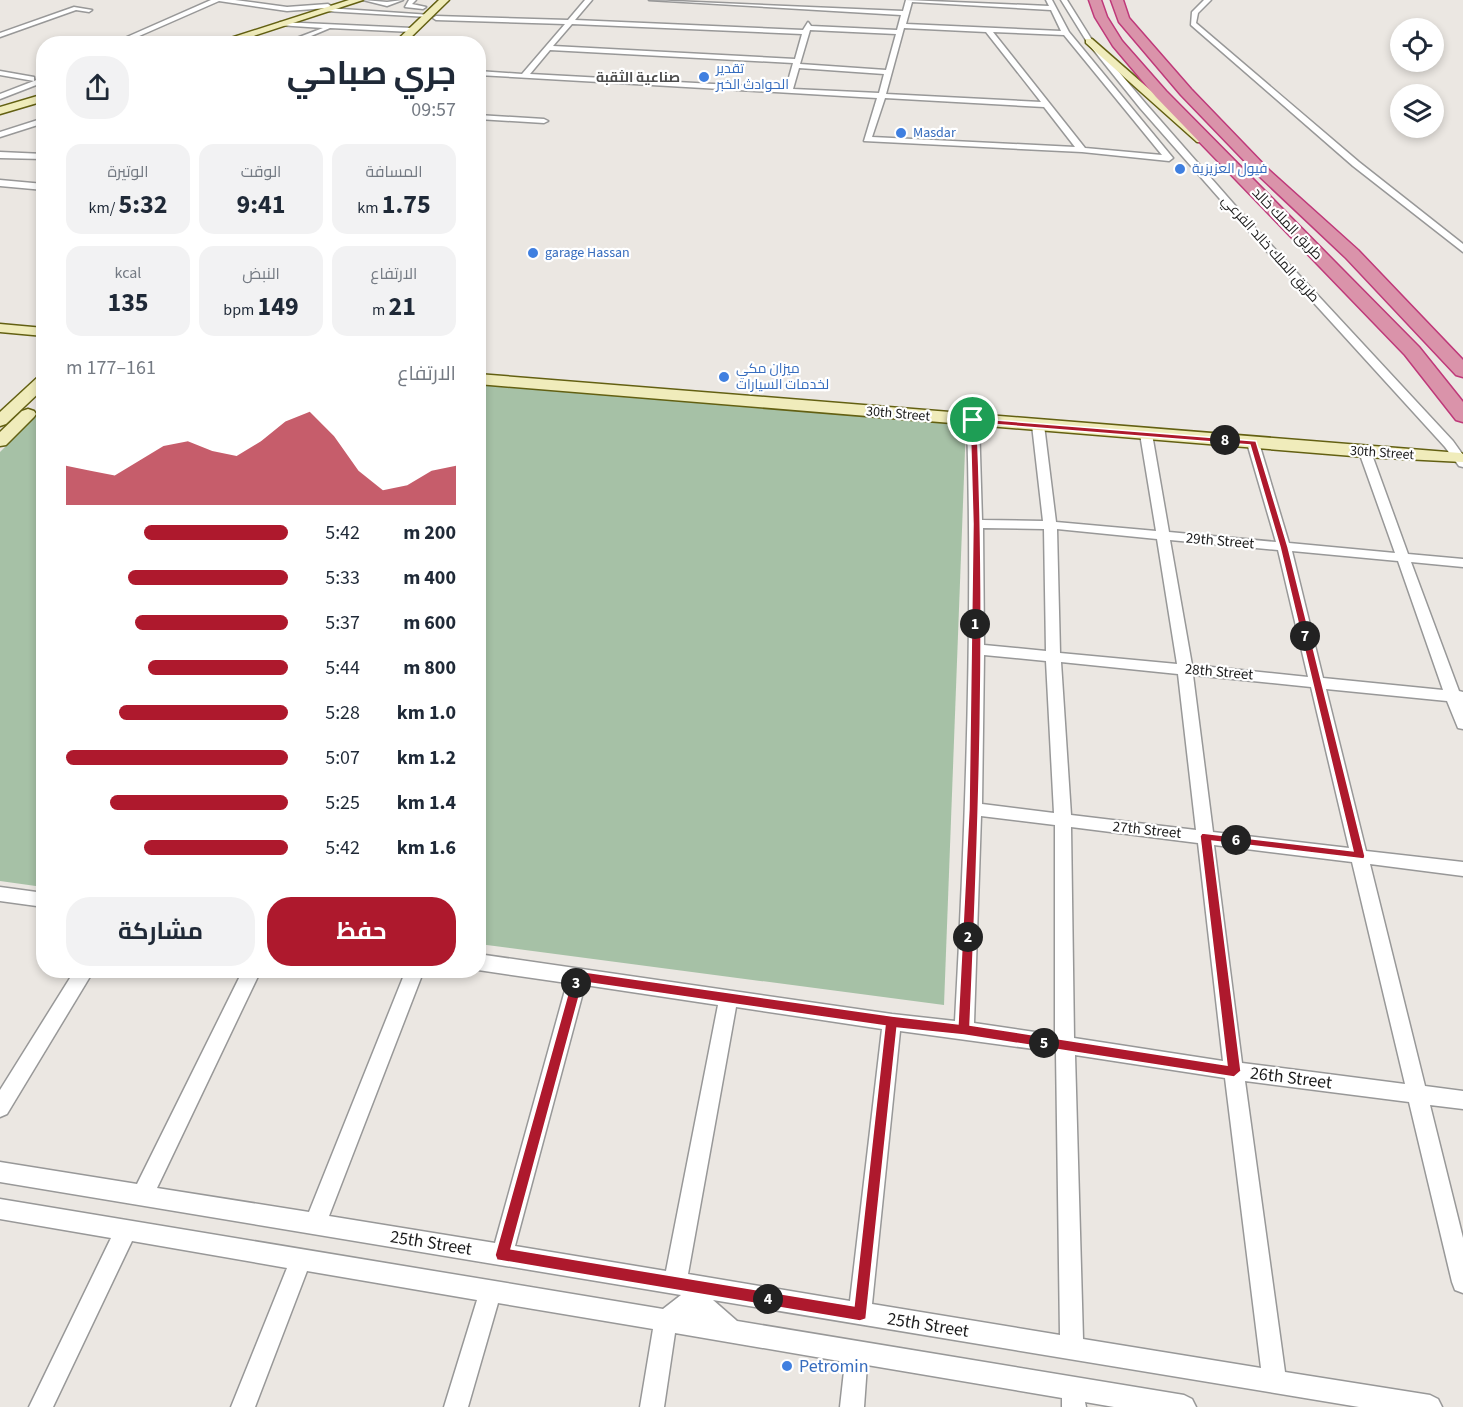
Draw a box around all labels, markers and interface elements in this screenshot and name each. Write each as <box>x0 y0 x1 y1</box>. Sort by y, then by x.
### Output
map controls <box>1390 18 1444 138</box>
button: locate <box>1390 18 1444 72</box>
text: جري صباحي <box>287 50 456 97</box>
button: share <box>66 56 129 119</box>
place label: تقدير الحوادث الخبر <box>715 59 789 95</box>
district label: صناعية الثقبة <box>596 68 680 88</box>
marker: تقدير الحوادث الخبر <box>697 70 711 84</box>
button: layers <box>1390 84 1444 138</box>
text: 09:57 <box>411 96 456 124</box>
place label: Masdar <box>913 123 956 143</box>
marker: Masdar <box>894 126 908 140</box>
place label: فيول العزيزية <box>1192 159 1268 179</box>
text: الوتيرة <box>107 161 149 183</box>
text: الوقت <box>241 161 281 183</box>
text: المسافة <box>366 161 422 183</box>
marker: فيول العزيزية <box>1173 162 1187 176</box>
street label: طريق الملك خالد <box>1247 183 1327 265</box>
text: 5:32 <box>119 186 167 223</box>
text: 9:41 <box>237 186 285 223</box>
text: 1.75 <box>382 186 431 223</box>
street label: طريق الملك خالد الفرعي <box>1216 191 1324 308</box>
text: /km <box>89 197 119 219</box>
text: km <box>357 197 382 219</box>
place label: garage Hassan <box>545 243 630 263</box>
marker: garage Hassan <box>526 246 540 260</box>
text: kcal <box>115 262 141 284</box>
text: النبض <box>242 263 280 285</box>
text: الارتفاع <box>371 263 417 285</box>
text: 135 <box>107 284 149 321</box>
text: 149 <box>258 288 299 325</box>
text: 21 <box>389 288 416 325</box>
text: bpm <box>223 299 258 321</box>
text: m <box>372 299 389 321</box>
text: 161–177 m <box>66 354 156 382</box>
place label: ميزان مكي لخدمات السيارات <box>736 359 829 395</box>
text: الارتفاع <box>397 360 456 388</box>
marker: ميزان مكي لخدمات السيارات <box>717 370 731 384</box>
pin <box>947 394 998 445</box>
street label: 30th Street <box>865 401 931 427</box>
icon: arrive <box>956 403 989 436</box>
pin: 8 <box>1210 425 1240 455</box>
text: 8 <box>1221 429 1229 451</box>
street label: 30th Street <box>1349 441 1415 465</box>
text: 5:42 <box>325 519 360 547</box>
text: 200 m <box>403 519 456 547</box>
street label: 29th Street <box>1185 528 1255 554</box>
text: 5:33 <box>325 564 360 592</box>
text: 400 m <box>403 564 456 592</box>
text: 5:37 <box>325 609 360 637</box>
text: 600 m <box>403 609 456 637</box>
pin: 1 <box>960 609 990 639</box>
text: 1 <box>971 613 979 635</box>
pin: 7 <box>1290 621 1320 651</box>
text: 7 <box>1301 625 1309 647</box>
text: 5:44 <box>325 654 360 682</box>
text: 800 m <box>403 654 456 682</box>
street label: 28th Street <box>1184 659 1254 685</box>
text: 5:28 <box>325 699 360 727</box>
text: 1.0 km <box>397 699 456 727</box>
text: 5:07 <box>325 744 360 772</box>
text: 1.2 km <box>397 744 456 772</box>
text: 5:25 <box>325 789 360 817</box>
text: 1.4 km <box>397 789 456 817</box>
street label: 27th Street <box>1112 816 1182 844</box>
pin: 6 <box>1221 825 1251 855</box>
text: 6 <box>1232 829 1240 851</box>
text: 5:42 <box>325 834 360 862</box>
text: 1.6 km <box>397 834 456 862</box>
button: مشاركة <box>66 897 255 966</box>
button: حفظ <box>267 897 456 966</box>
pin: 2 <box>953 922 983 952</box>
text: 2 <box>964 926 972 948</box>
pin: 3 <box>561 968 591 998</box>
text: 3 <box>572 972 580 994</box>
pin: 5 <box>1029 1028 1059 1058</box>
text: 5 <box>1040 1032 1048 1054</box>
street label: 26th Street <box>1249 1061 1333 1095</box>
street label: 25th Street <box>388 1224 474 1262</box>
pin: 4 <box>753 1284 783 1314</box>
text: 4 <box>764 1288 772 1310</box>
street label: 25th Street <box>885 1306 971 1344</box>
place label: Petromin <box>799 1354 869 1379</box>
marker: Petromin <box>780 1359 794 1373</box>

